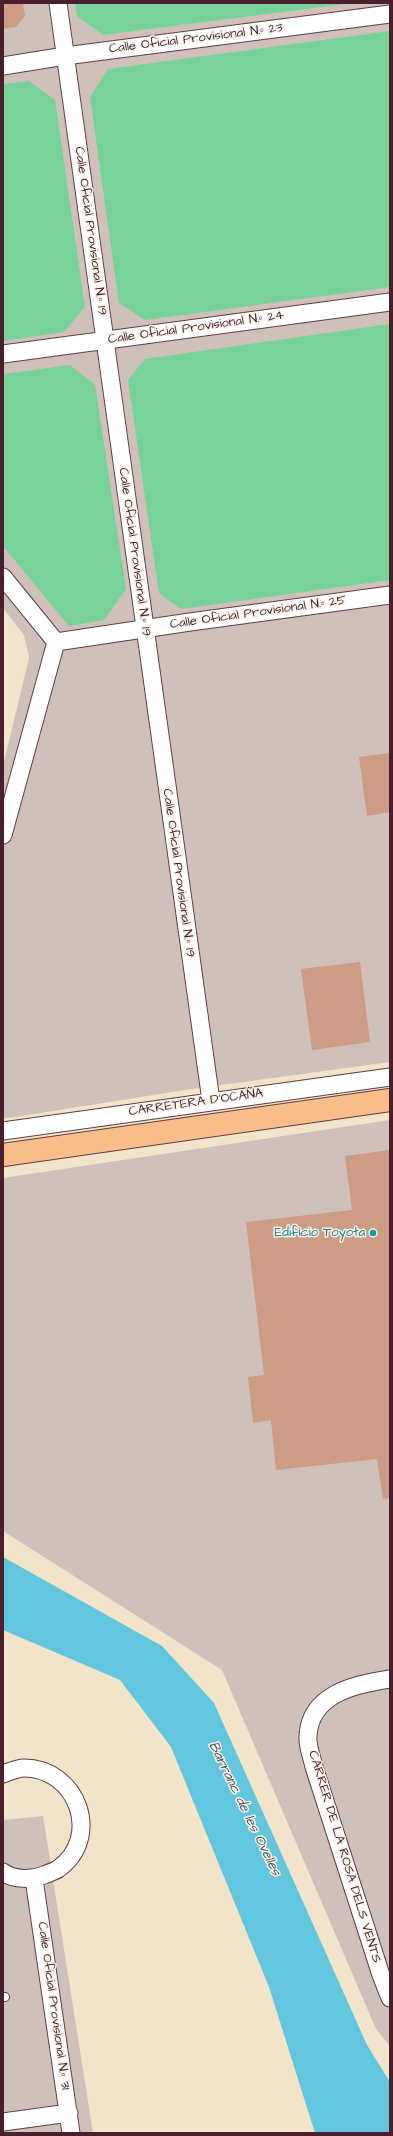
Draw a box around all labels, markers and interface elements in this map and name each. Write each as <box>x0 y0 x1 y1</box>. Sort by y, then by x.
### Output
street label: Calle Oficial Provisional N.º 23 <box>108 21 284 57</box>
street label: Calle Oficial Provisional N.º 19 <box>70 146 110 316</box>
street label: Calle Oficial Provisional N.º 24 <box>107 308 285 348</box>
street label: Calle Oficial Provisional N.º 19 <box>114 467 154 637</box>
street label: Calle Oficial Provisional N.º 25 <box>169 593 347 633</box>
street label: Calle Oficial Provisional N.º 19 <box>158 788 198 958</box>
street label: CARRETERA D'OCAÑA <box>128 1086 264 1120</box>
place label: Edificio Toyota <box>275 1225 365 1241</box>
marker: Edificio Toyota <box>368 1228 378 1238</box>
water label: Barranc de les Ovelles <box>204 1739 284 1879</box>
street label: CARRER DE LA ROSA DELS VENTS <box>304 1749 384 1965</box>
street label: Calle Oficial Provisional N.º 31 <box>33 1921 73 2091</box>

